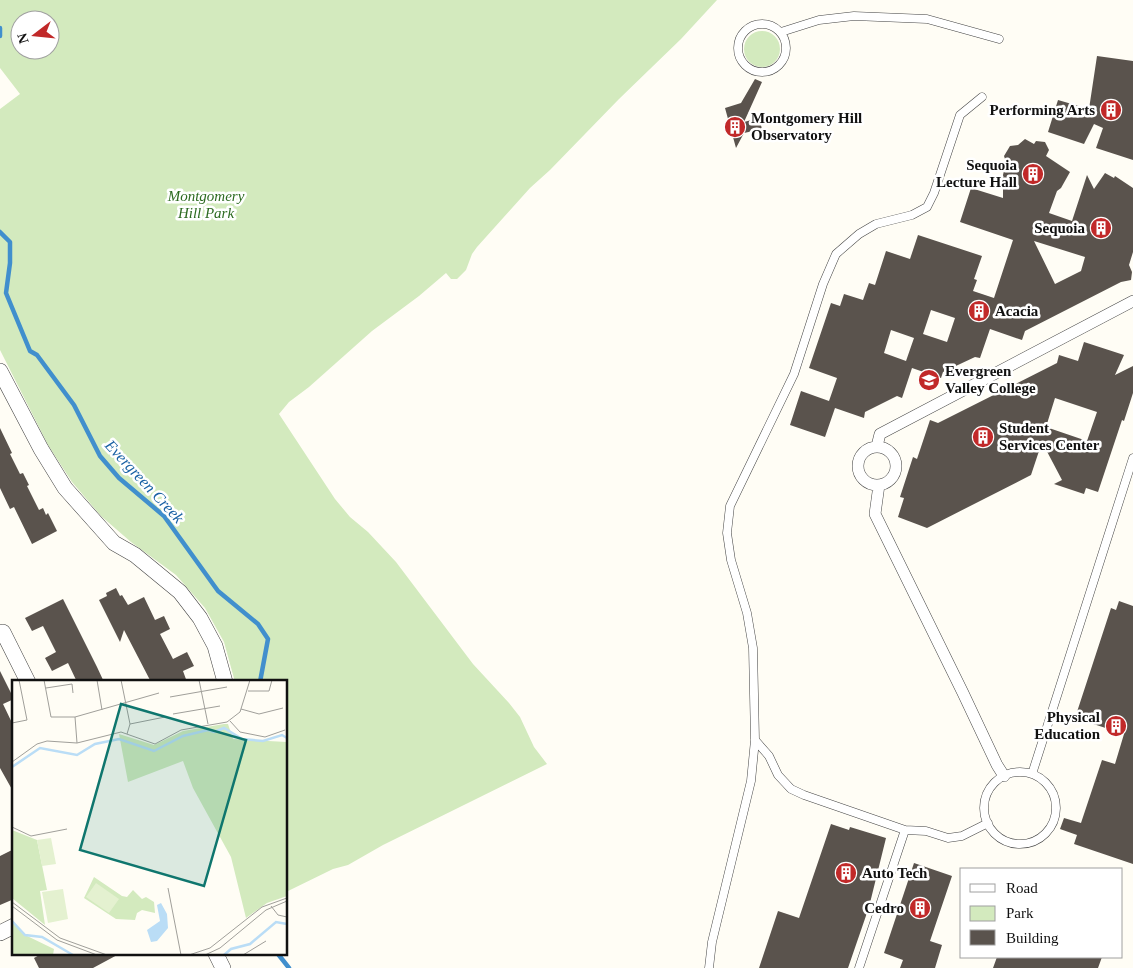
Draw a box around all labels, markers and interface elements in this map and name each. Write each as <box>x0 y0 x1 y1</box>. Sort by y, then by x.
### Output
north arrow <box>10 10 60 60</box>
text: N <box>14 32 32 45</box>
building icon: Performing Arts <box>1099 98 1123 122</box>
place label: Performing Arts <box>990 102 1095 118</box>
place label: Montgomery Hill Observatory <box>751 110 862 143</box>
building icon: Montgomery Hill Observatory <box>723 115 747 139</box>
place label: Sequoia Lecture Hall <box>936 157 1017 190</box>
building icon: Sequoia Lecture Hall <box>1021 162 1045 186</box>
park label: Montgomery Hill Park <box>167 188 245 221</box>
building icon: Sequoia <box>1089 216 1113 240</box>
place label: Sequoia <box>1034 220 1085 236</box>
building icon: Acacia <box>967 299 991 323</box>
place label: Acacia <box>995 303 1039 319</box>
place label: Evergreen Valley College <box>945 363 1036 396</box>
school or university icon: Evergreen Valley College <box>917 368 941 392</box>
place label: Student Services Center <box>999 420 1100 453</box>
building icon: Student Services Center <box>971 425 995 449</box>
water label: Evergreen Creek <box>100 436 188 528</box>
inset map <box>12 680 288 956</box>
place label: Physical Education <box>1034 709 1101 742</box>
building icon: Physical Education <box>1104 714 1128 738</box>
building icon: Auto Tech <box>834 861 858 885</box>
place label: Auto Tech <box>862 865 928 881</box>
legend <box>960 868 1123 958</box>
text: Road <box>1006 880 1038 896</box>
building icon: Cedro <box>908 896 932 920</box>
place label: Cedro <box>864 900 904 916</box>
text: Park <box>1006 905 1034 921</box>
text: Building <box>1006 930 1059 946</box>

